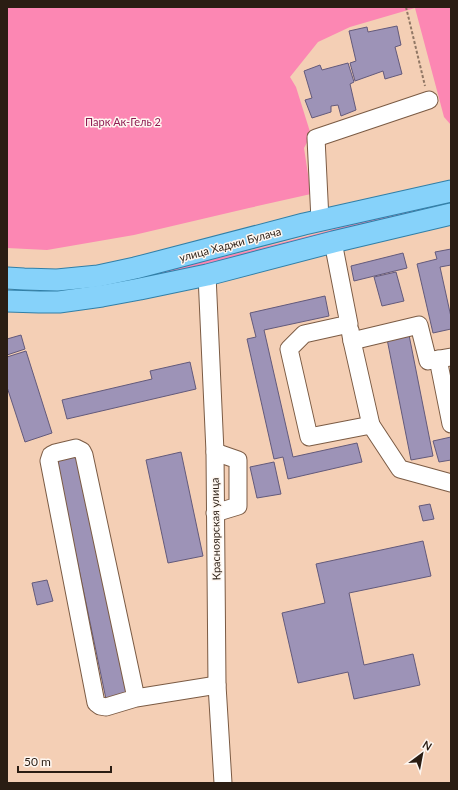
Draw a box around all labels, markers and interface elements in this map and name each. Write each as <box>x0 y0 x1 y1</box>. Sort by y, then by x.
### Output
park label: Парк Ак-Гель 2 <box>85 115 161 128</box>
street label: улица Хаджи Булача <box>178 224 282 264</box>
street label: Красноярская улица <box>208 477 222 581</box>
north arrow <box>402 734 442 774</box>
text: N <box>421 737 435 753</box>
scale bar <box>18 748 111 774</box>
text: 50 m <box>24 754 51 769</box>

